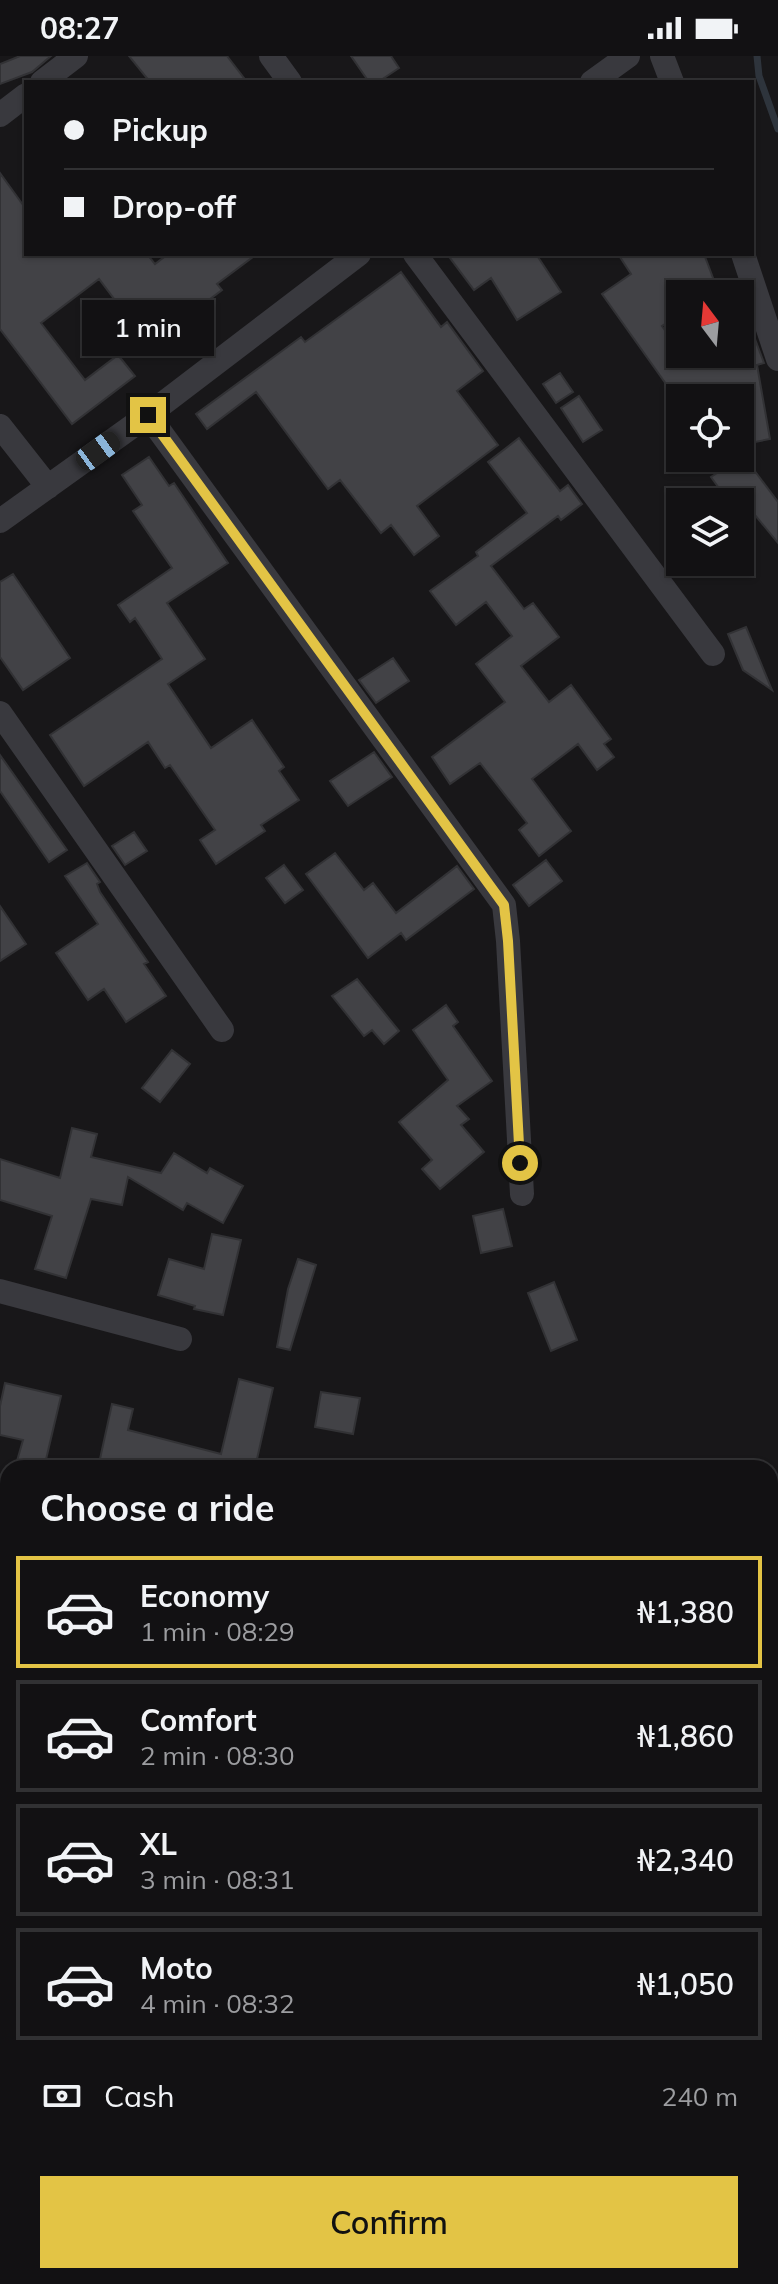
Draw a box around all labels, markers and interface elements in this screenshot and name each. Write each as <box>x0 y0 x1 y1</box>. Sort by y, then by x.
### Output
text: 08:27 <box>40 9 119 47</box>
text: Pickup <box>112 111 208 149</box>
text: Drop-off <box>112 188 236 226</box>
north arrow <box>666 280 754 368</box>
map controls <box>666 280 754 576</box>
callout: 1 min <box>82 299 214 355</box>
text: 1 min <box>114 311 182 344</box>
button: locate <box>666 384 754 472</box>
route end <box>130 397 166 433</box>
car <box>72 427 124 475</box>
button: layers <box>666 488 754 576</box>
route start <box>502 1145 538 1181</box>
text: Choose a ride <box>40 1485 274 1530</box>
icon: car <box>44 1576 116 1648</box>
text: Economy <box>140 1577 269 1615</box>
text: ₦1,380 <box>637 1593 734 1631</box>
text: 1 min · 08:29 <box>140 1615 295 1648</box>
icon: car <box>44 1700 116 1772</box>
text: Comfort <box>140 1701 257 1739</box>
text: ₦1,860 <box>637 1717 734 1755</box>
text: 2 min · 08:30 <box>140 1739 295 1772</box>
icon: car <box>44 1824 116 1896</box>
text: XL <box>140 1825 177 1863</box>
text: ₦2,340 <box>637 1841 734 1879</box>
text: 3 min · 08:31 <box>140 1863 295 1896</box>
icon: car <box>44 1948 116 2020</box>
text: Moto <box>140 1949 213 1987</box>
text: ₦1,050 <box>637 1965 734 2003</box>
text: 4 min · 08:32 <box>140 1987 295 2020</box>
icon: cash <box>40 2074 84 2118</box>
text: Cash <box>104 2077 175 2115</box>
text: 240 m <box>662 2080 738 2113</box>
button: Confirm <box>40 2176 738 2268</box>

